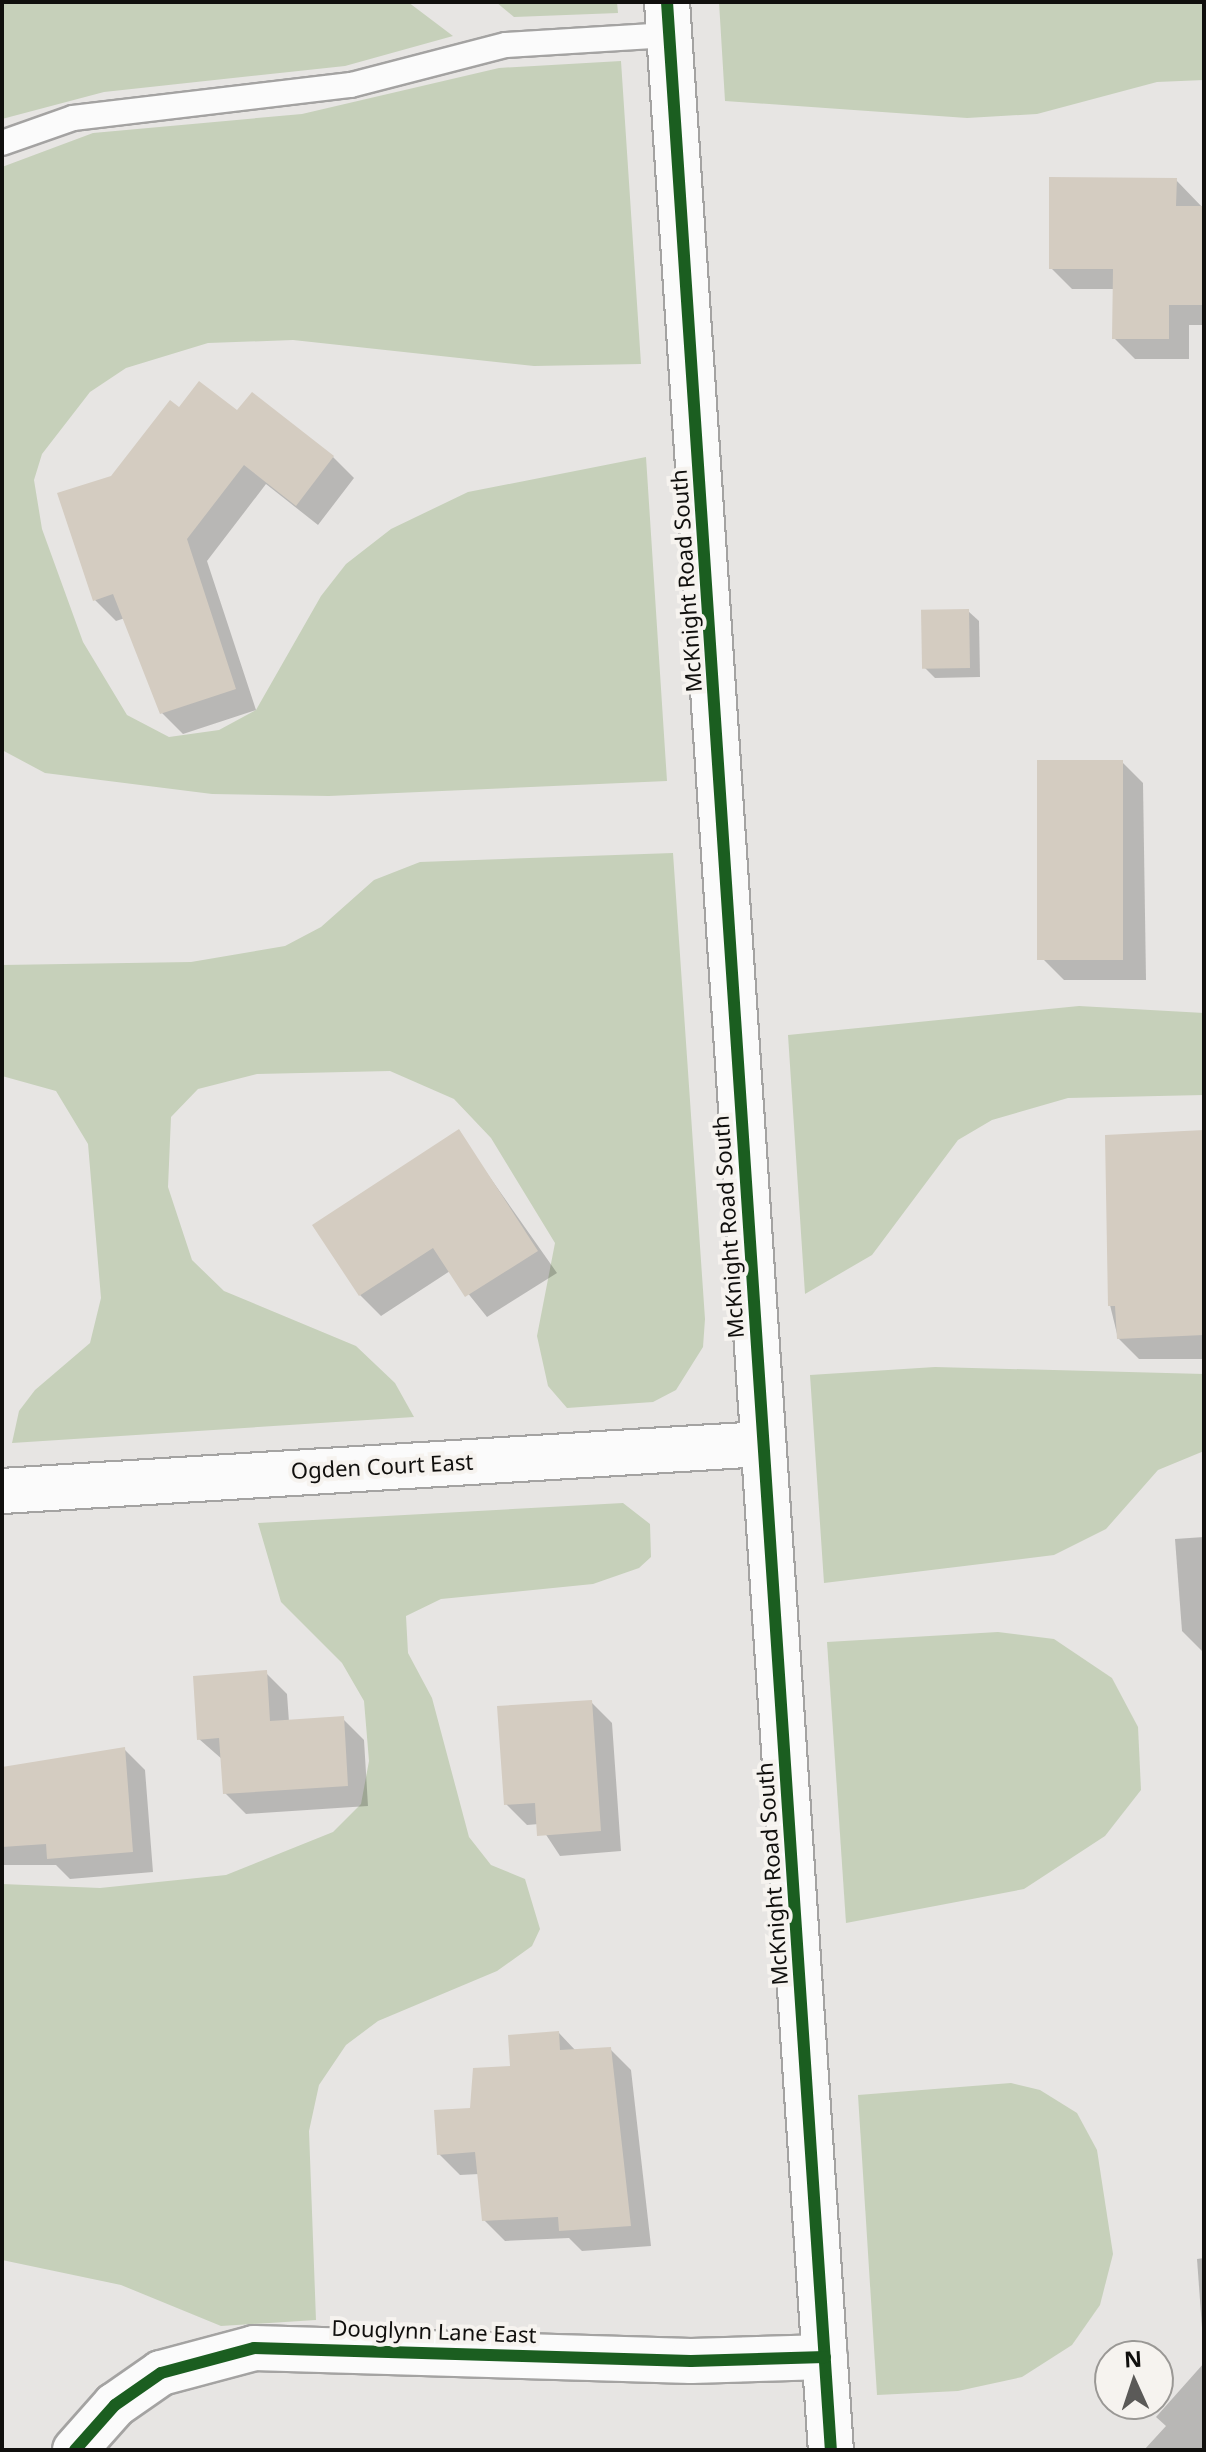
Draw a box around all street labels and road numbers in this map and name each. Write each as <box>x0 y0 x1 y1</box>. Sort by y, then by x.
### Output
street label: McKnight Road South <box>665 469 707 693</box>
street label: McKnight Road South <box>707 1115 749 1339</box>
street label: Ogden Court East <box>290 1448 474 1484</box>
street label: McKnight Road South <box>751 1762 793 1986</box>
street label: Douglynn Lane East <box>331 2314 537 2348</box>

